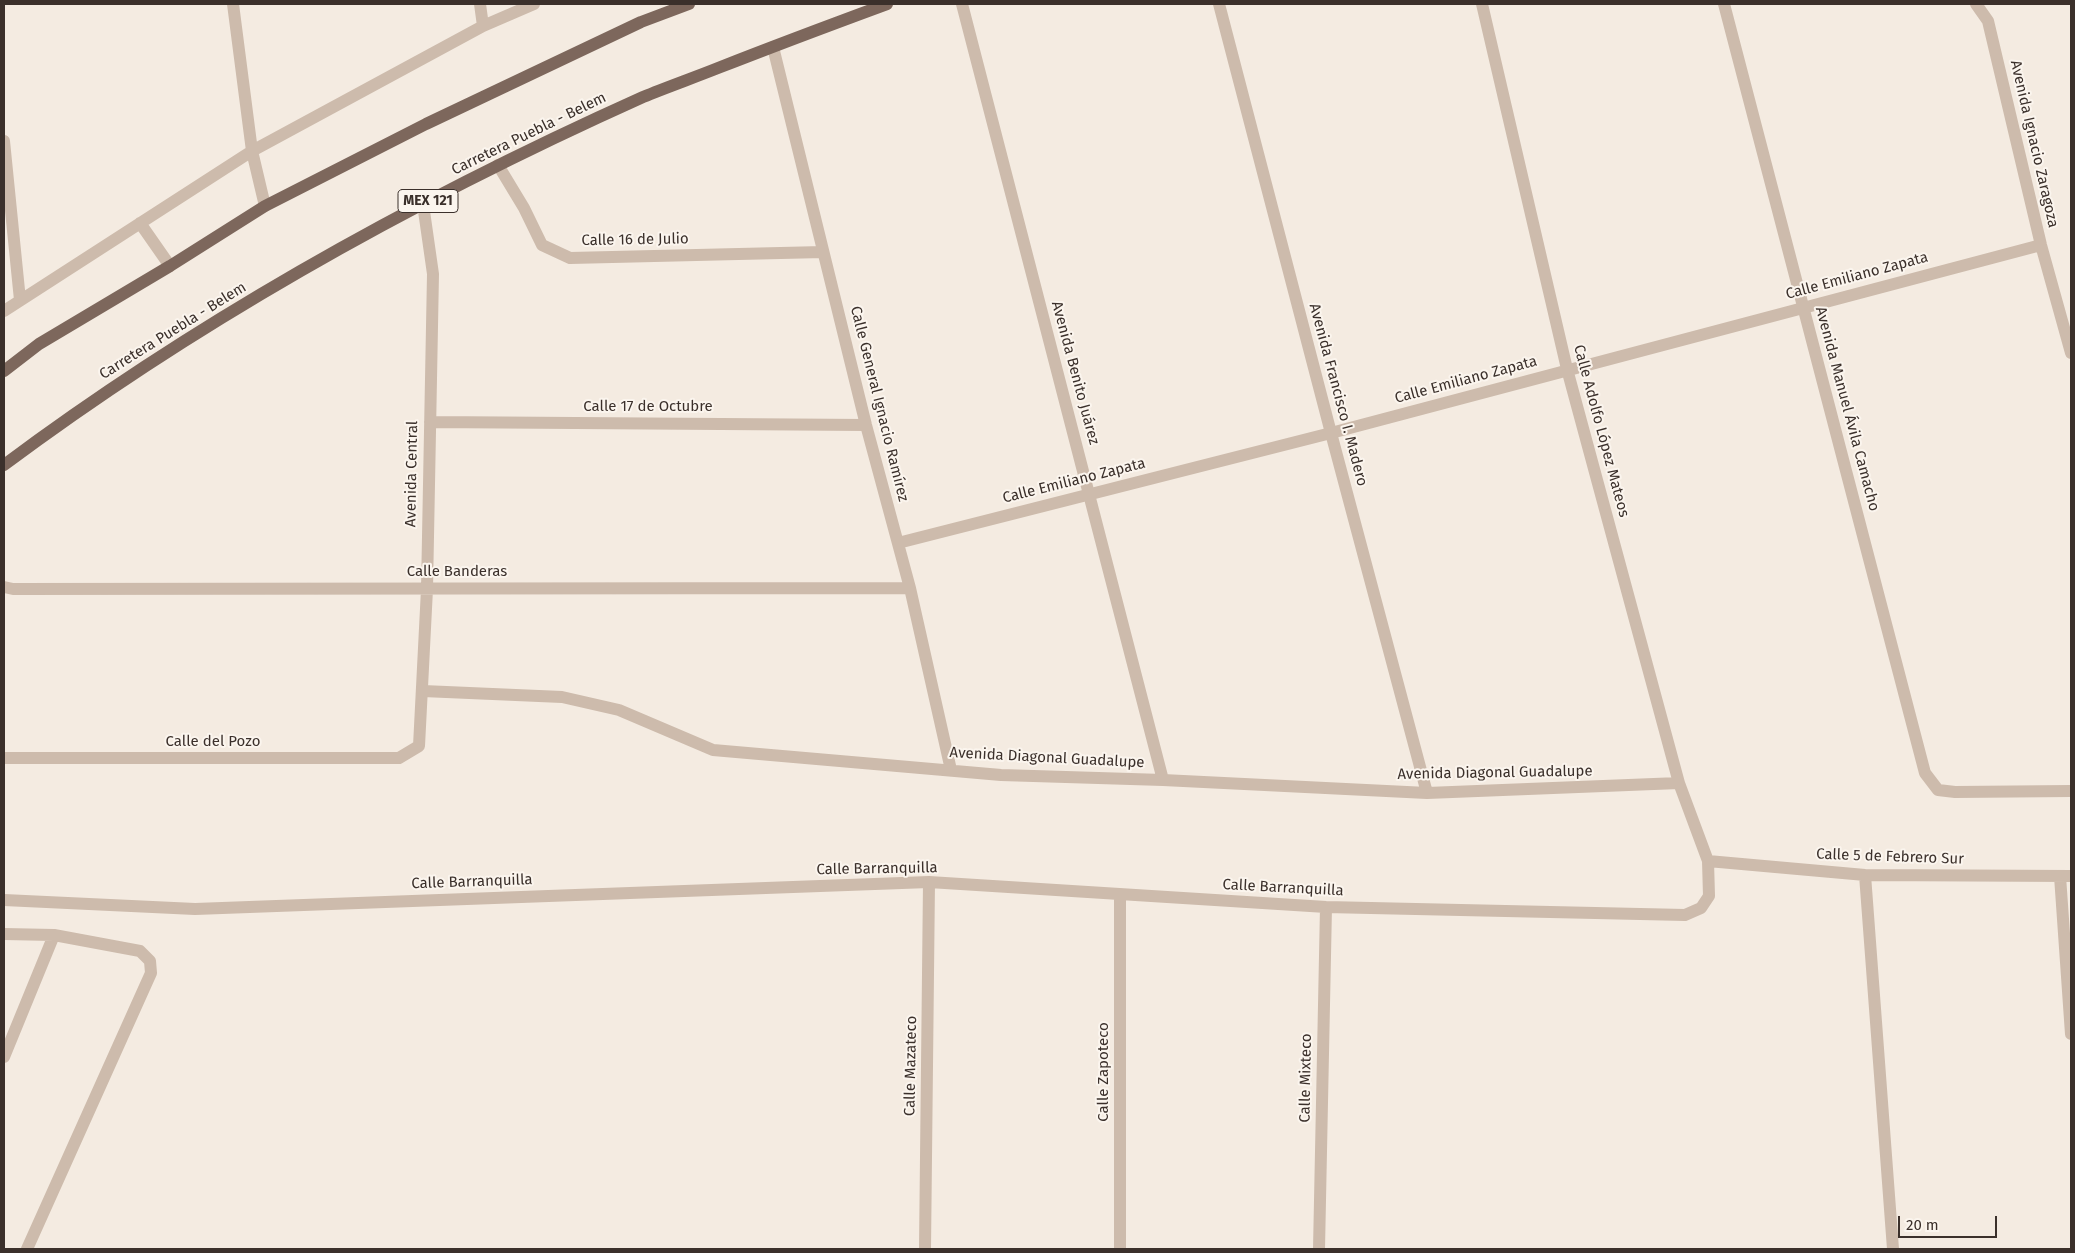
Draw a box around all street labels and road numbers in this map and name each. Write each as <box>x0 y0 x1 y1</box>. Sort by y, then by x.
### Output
street label: Avenida Ignacio Zaragoza <box>2006 59 2062 229</box>
street label: Carretera Puebla - Belem <box>449 89 609 179</box>
road number: MEX 121 <box>398 190 458 212</box>
street label: Calle 16 de Julio <box>581 230 689 250</box>
street label: Calle Emiliano Zapata <box>1784 248 1930 304</box>
street label: Carretera Puebla - Belem <box>96 278 250 384</box>
street label: Avenida Benito Juárez <box>1047 299 1103 447</box>
street label: Avenida Francisco I. Madero <box>1305 302 1371 488</box>
street label: Calle General Ignacio Ramírez <box>846 304 912 504</box>
street label: Avenida Manuel Ávila Camacho <box>1811 305 1883 513</box>
street label: Calle Adolfo López Mateos <box>1569 343 1633 519</box>
street label: Calle Emiliano Zapata <box>1393 352 1539 408</box>
street label: Calle 17 de Octubre <box>583 398 713 416</box>
street label: Avenida Central <box>402 421 422 527</box>
street label: Calle Emiliano Zapata <box>1001 455 1147 507</box>
street label: Calle Banderas <box>407 563 507 581</box>
street label: Calle del Pozo <box>166 733 260 751</box>
street label: Avenida Diagonal Guadalupe <box>949 744 1145 772</box>
street label: Avenida Diagonal Guadalupe <box>1397 762 1593 784</box>
street label: Calle 5 de Febrero Sur <box>1816 845 1964 869</box>
street label: Calle Barranquilla <box>816 859 938 879</box>
street label: Calle Barranquilla <box>411 871 533 893</box>
street label: Calle Barranquilla <box>1222 876 1344 900</box>
street label: Calle Mazateco <box>901 1016 921 1116</box>
street label: Calle Zapoteco <box>1095 1022 1113 1122</box>
street label: Calle Mixteco <box>1296 1033 1316 1123</box>

